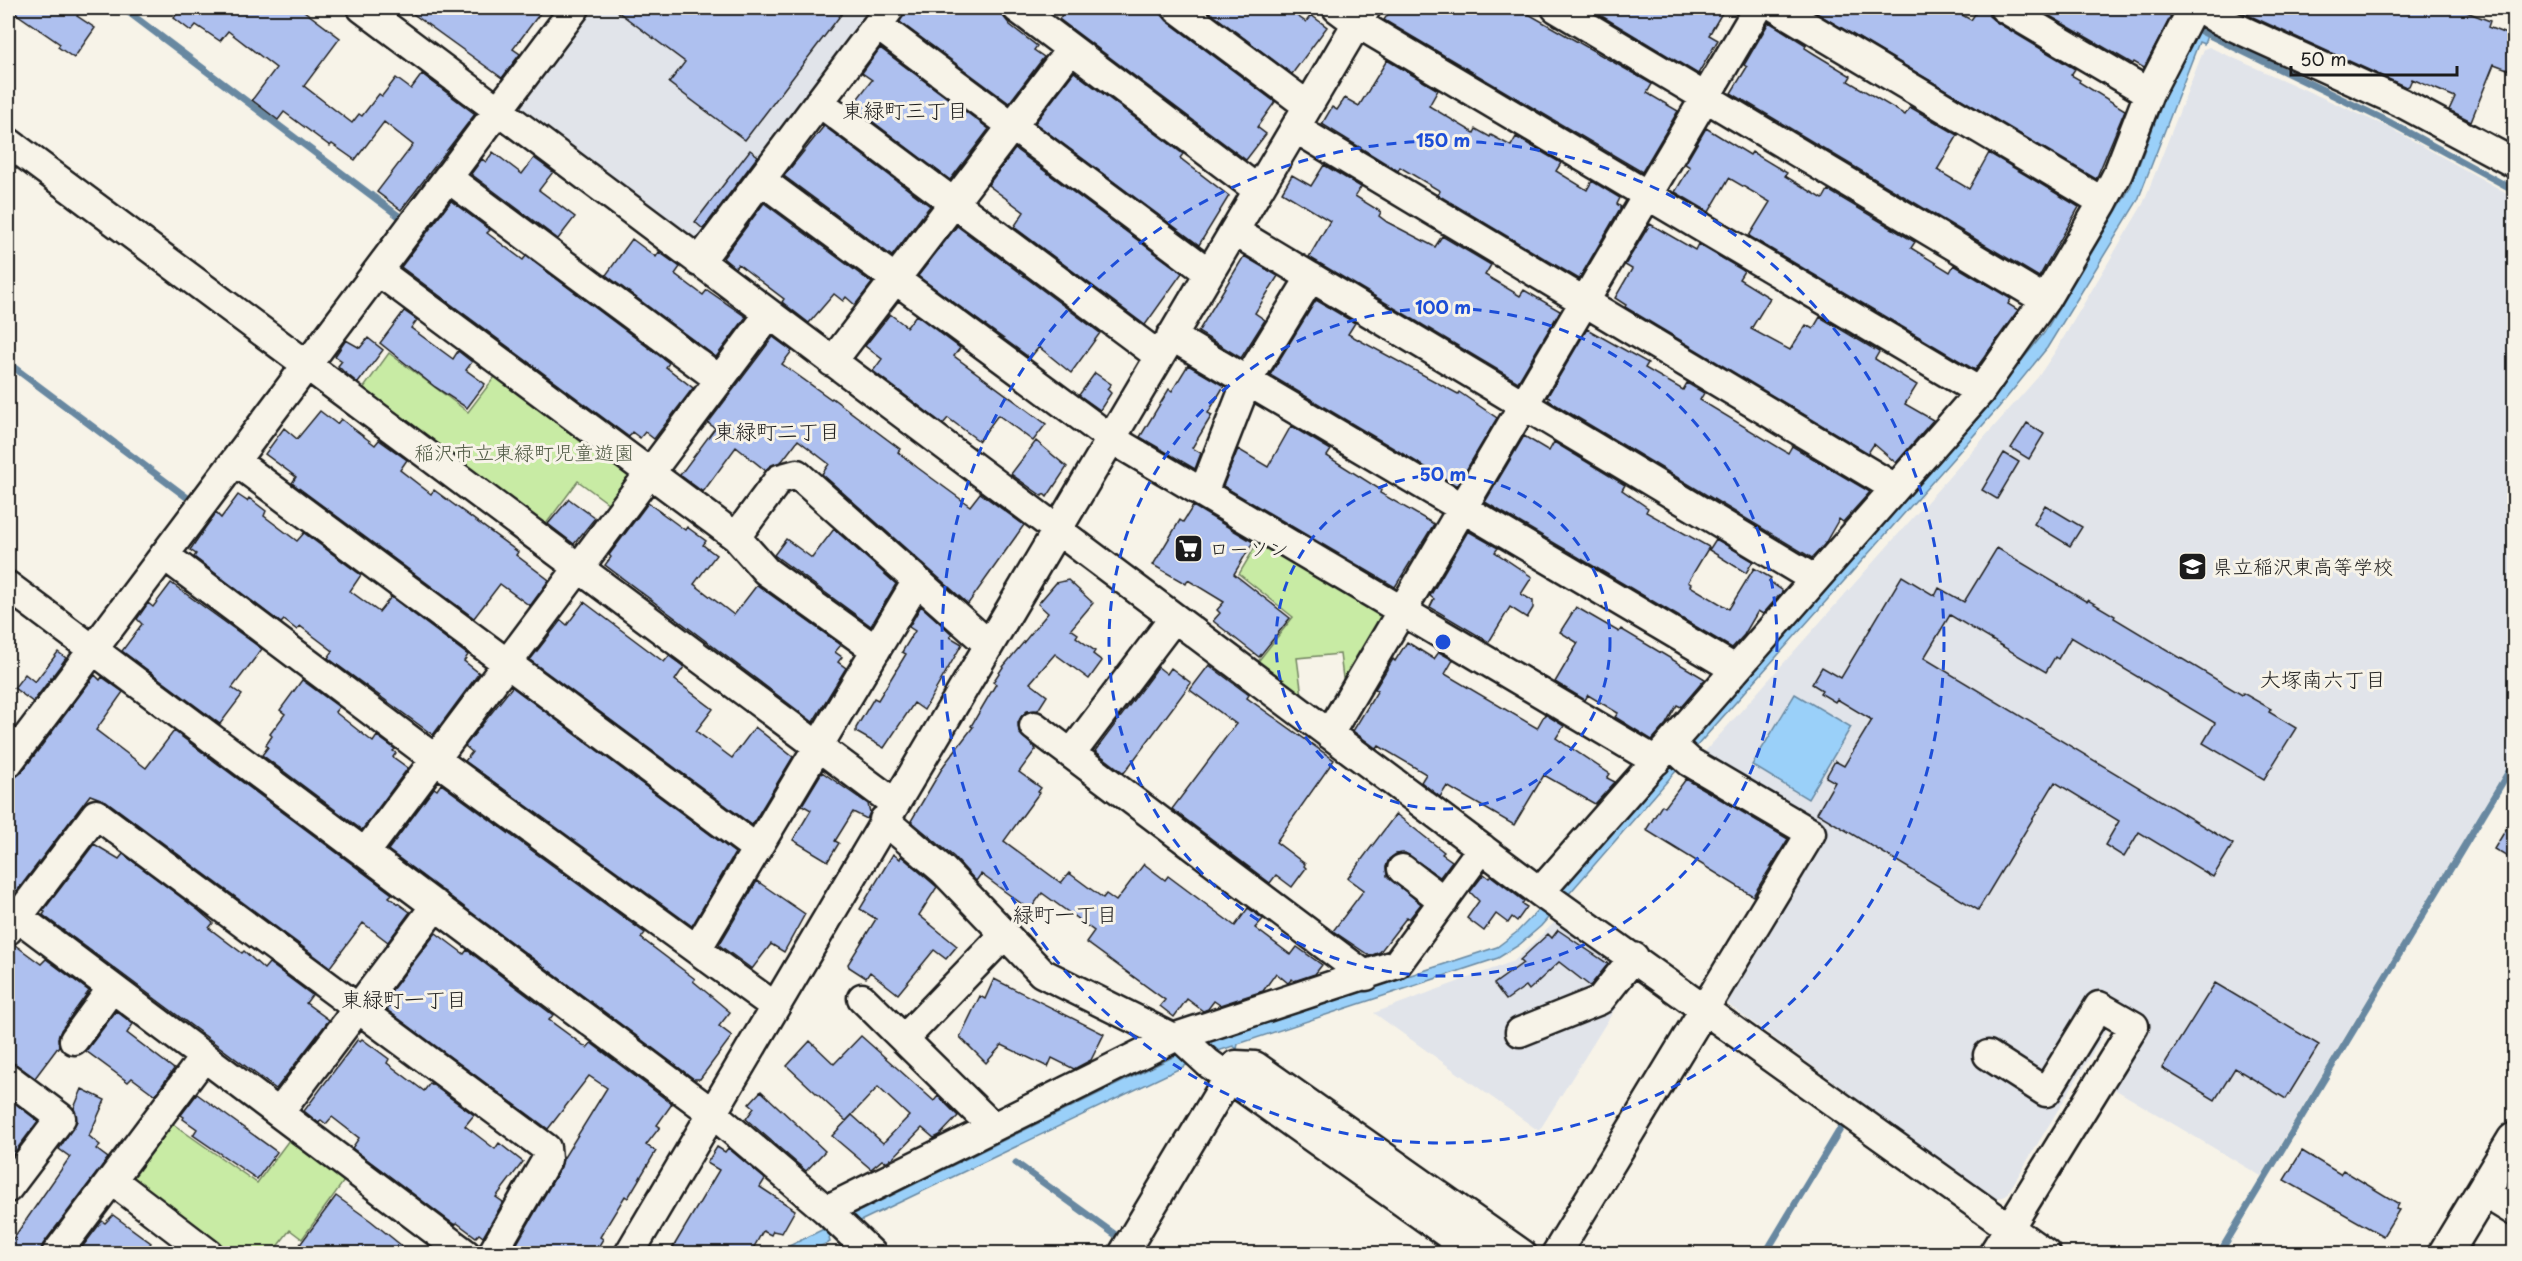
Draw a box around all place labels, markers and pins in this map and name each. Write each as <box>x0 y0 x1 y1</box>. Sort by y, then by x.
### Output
supermarket icon: ローソン <box>1172 532 1204 564</box>
place label: ローソン <box>1209 533 1289 563</box>
school or university icon: 県立稲沢東高等学校 <box>2176 550 2208 582</box>
place label: 県立稲沢東高等学校 <box>2213 551 2393 581</box>
centre of rings <box>1433 632 1453 652</box>

